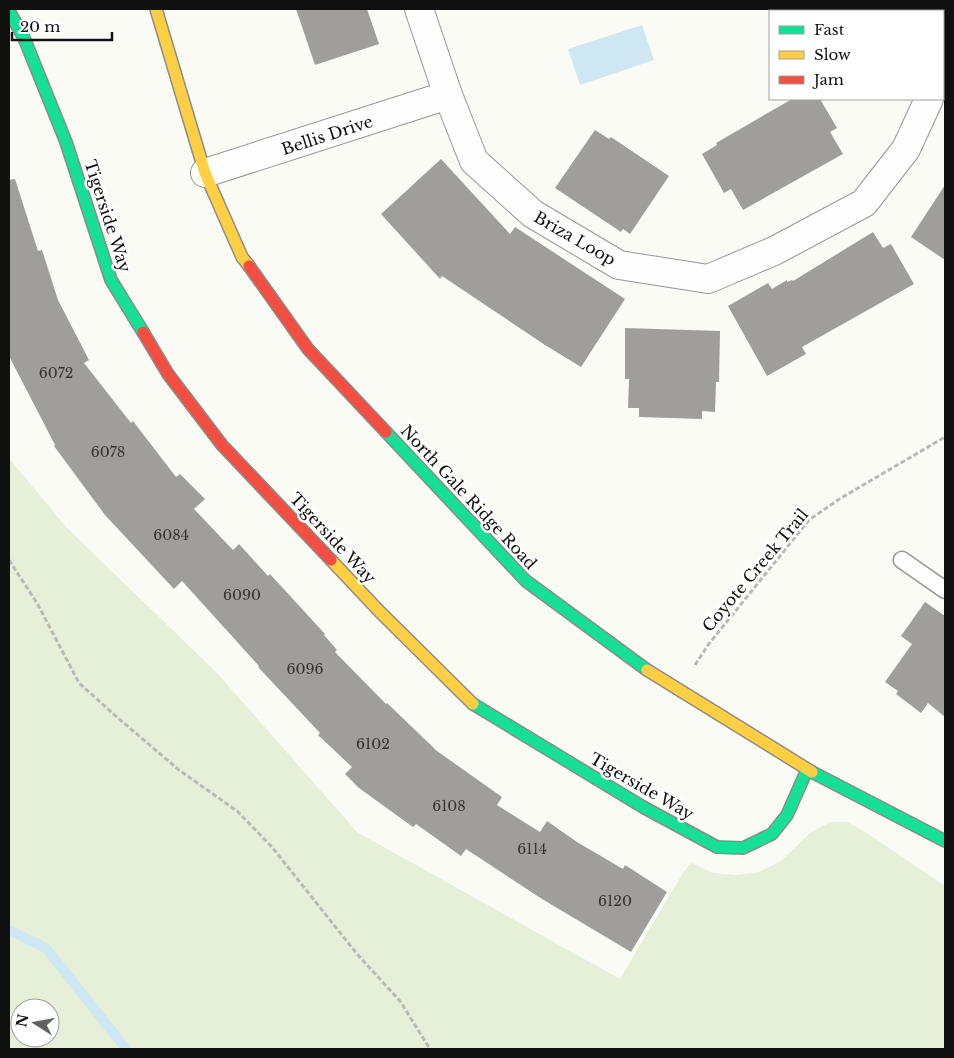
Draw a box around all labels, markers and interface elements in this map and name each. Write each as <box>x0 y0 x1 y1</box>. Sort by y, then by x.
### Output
scale bar <box>12 10 112 42</box>
legend <box>769 10 944 100</box>
text: 20 m <box>20 17 60 36</box>
text: Fast <box>814 20 845 39</box>
text: Slow <box>814 45 851 64</box>
text: Jam <box>812 70 844 89</box>
street label: Bellis Drive <box>279 111 375 159</box>
street label: Tigerside Way <box>80 157 136 275</box>
street label: Briza Loop <box>531 207 620 269</box>
house number: 6072 <box>39 364 73 382</box>
street label: North Gale Ridge Road <box>397 421 541 573</box>
house number: 6078 <box>91 443 125 461</box>
street label: Tigerside Way <box>286 488 381 588</box>
street label: Coyote Creek Trail <box>698 504 812 636</box>
house number: 6084 <box>153 526 189 544</box>
house number: 6090 <box>223 586 261 604</box>
house number: 6096 <box>286 660 324 678</box>
house number: 6102 <box>356 735 390 753</box>
street label: Tigerside Way <box>586 748 698 824</box>
house number: 6108 <box>432 797 466 815</box>
house number: 6114 <box>517 840 547 858</box>
house number: 6120 <box>598 892 632 910</box>
north arrow <box>10 998 60 1048</box>
text: N <box>12 1012 32 1029</box>

